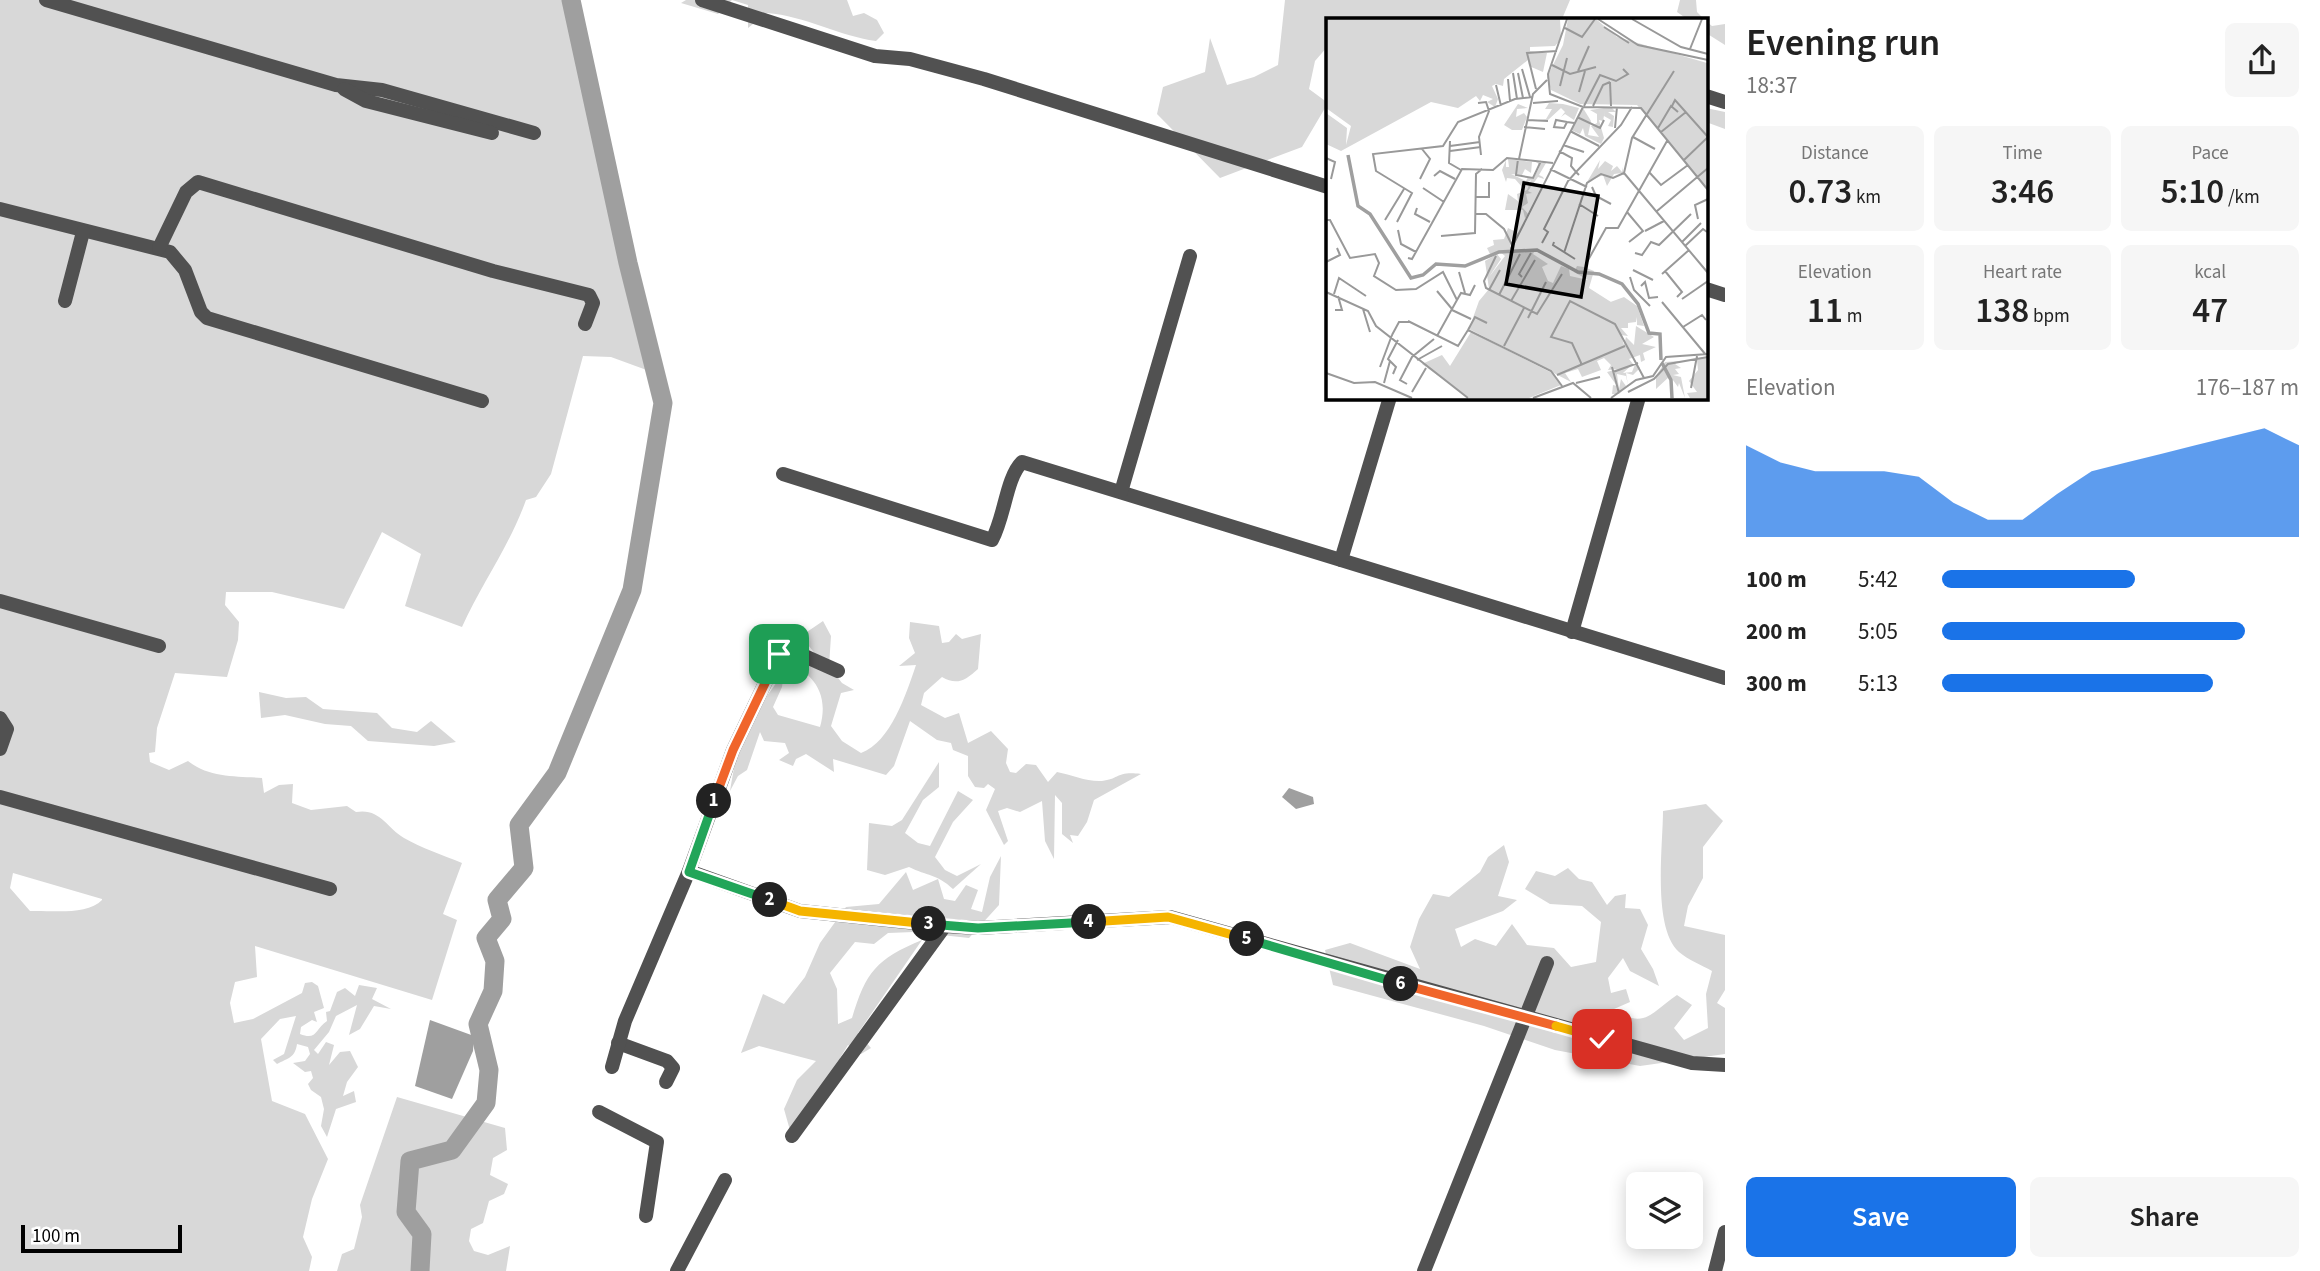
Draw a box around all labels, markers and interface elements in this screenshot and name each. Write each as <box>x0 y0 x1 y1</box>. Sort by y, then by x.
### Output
text: Evening run <box>1746 16 1940 70</box>
inset map <box>1326 18 1708 399</box>
button: share <box>2225 23 2299 97</box>
text: 18:37 <box>1746 69 1797 102</box>
text: Distance <box>1801 140 1869 167</box>
text: Time <box>2002 140 2043 167</box>
text: Pace <box>2192 140 2229 167</box>
text: 0.73 <box>1789 167 1852 217</box>
text: 3:46 <box>1991 167 2054 217</box>
text: 5:10 <box>2161 167 2224 217</box>
text: km <box>1852 184 1881 211</box>
text: /km <box>2224 184 2260 211</box>
text: Elevation <box>1798 259 1872 286</box>
text: Heart rate <box>1983 259 2062 286</box>
text: kcal <box>2194 259 2226 286</box>
text: 11 <box>1807 286 1843 336</box>
text: 138 <box>1975 286 2029 336</box>
text: 47 <box>2192 286 2228 336</box>
text: m <box>1843 303 1863 330</box>
text: bpm <box>2029 303 2070 330</box>
text: Elevation <box>1746 371 1836 404</box>
text: 176–187 m <box>2196 371 2299 404</box>
text: 100 m <box>1746 563 1807 596</box>
text: 5:42 <box>1858 563 1898 596</box>
text: 200 m <box>1746 615 1807 648</box>
text: 5:05 <box>1858 615 1898 648</box>
pin <box>749 624 809 684</box>
icon: arrive <box>760 635 798 673</box>
text: 300 m <box>1746 667 1807 700</box>
text: 5:13 <box>1858 667 1898 700</box>
pin: 1 <box>696 784 732 818</box>
text: 1 <box>708 787 719 814</box>
pin: 2 <box>752 883 788 918</box>
text: 2 <box>764 886 775 913</box>
pin: 4 <box>1072 904 1106 940</box>
pin: 3 <box>912 906 946 942</box>
text: 4 <box>1083 908 1094 935</box>
text: 3 <box>923 910 934 937</box>
pin: 5 <box>1230 922 1264 956</box>
text: 5 <box>1241 925 1252 952</box>
pin: 6 <box>1384 967 1418 1002</box>
text: 6 <box>1395 970 1406 997</box>
pin <box>1572 1009 1632 1069</box>
icon: check <box>1583 1020 1621 1058</box>
map controls <box>1626 1172 1703 1249</box>
button: layers <box>1626 1172 1703 1249</box>
button: Save <box>1746 1177 2016 1257</box>
button: Share <box>2030 1177 2299 1257</box>
scale bar <box>21 1222 182 1254</box>
text: 100 m <box>32 1223 80 1250</box>

